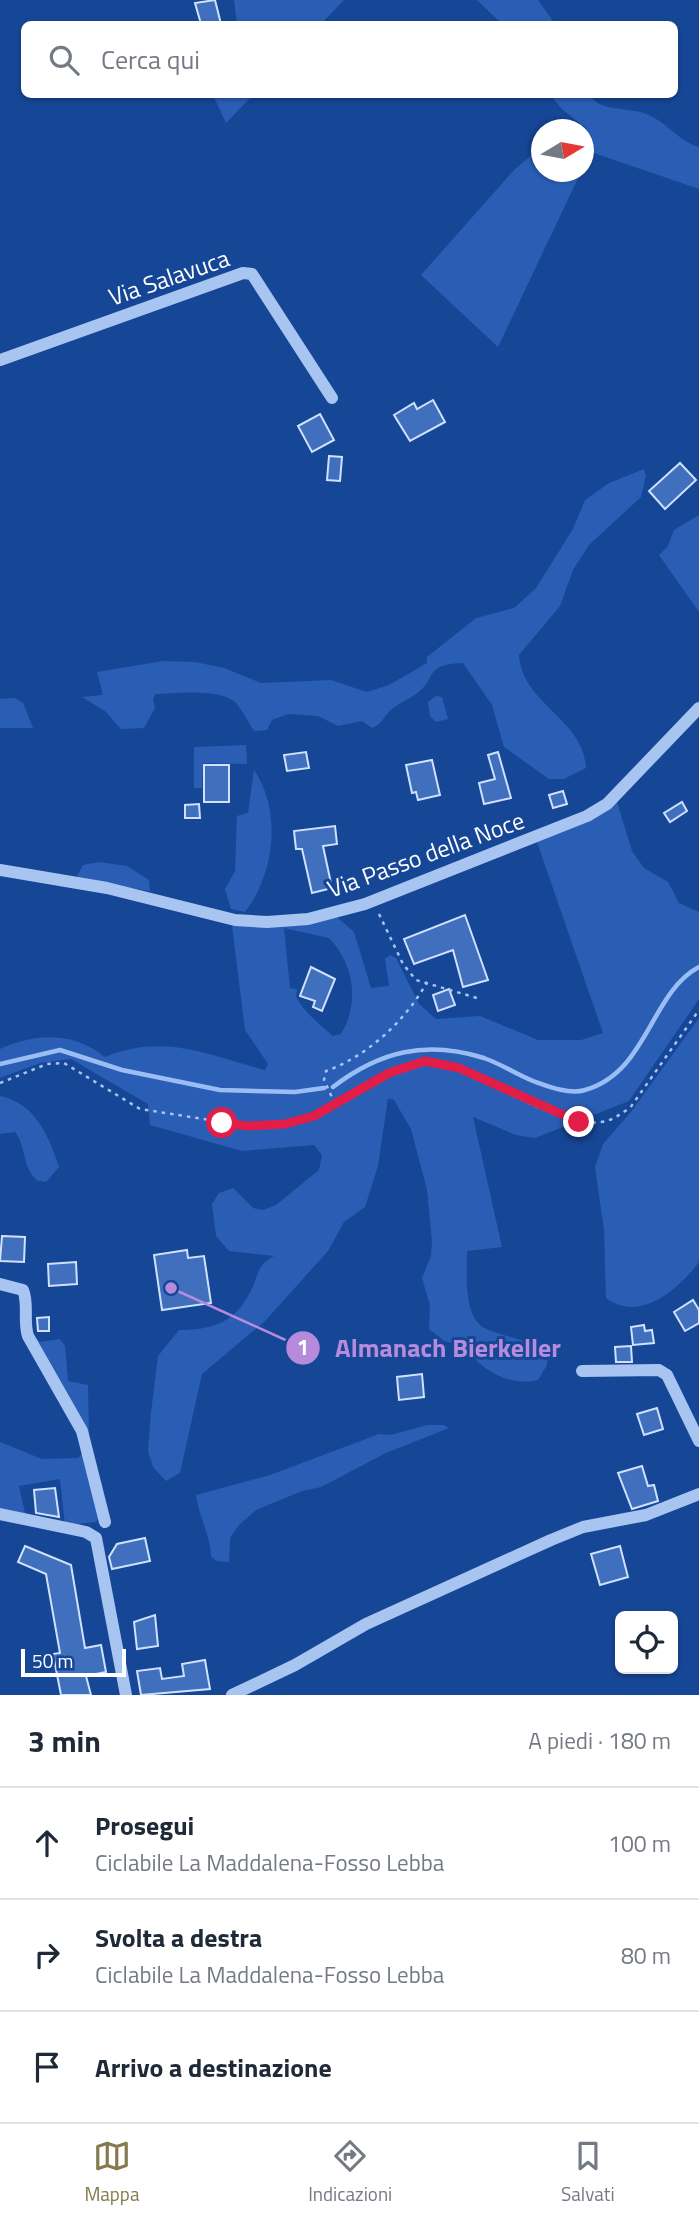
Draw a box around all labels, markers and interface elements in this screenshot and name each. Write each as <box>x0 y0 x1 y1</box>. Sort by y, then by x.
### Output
search box <box>21 21 678 98</box>
text: Cerca qui <box>101 40 200 79</box>
icon: search <box>45 41 83 79</box>
north arrow <box>531 119 594 182</box>
street label: Via Salavuca <box>103 240 234 315</box>
street label: Via Passo della Noce <box>322 802 529 906</box>
route end <box>563 1106 594 1137</box>
route start <box>206 1107 237 1138</box>
callout: Almanach Bierkeller <box>286 1324 575 1371</box>
text: Almanach Bierkeller <box>335 1328 561 1367</box>
text: 1 <box>297 1331 309 1363</box>
map controls <box>615 1611 678 1674</box>
button: locate <box>615 1611 678 1674</box>
scale bar <box>21 1646 126 1678</box>
text: 50 m <box>32 1646 73 1675</box>
text: 3 min <box>28 1718 101 1764</box>
text: A piedi · 180 m <box>528 1723 671 1758</box>
text: Prosegui <box>95 1806 194 1845</box>
icon: ahead <box>28 1824 66 1862</box>
text: 100 m <box>608 1826 671 1861</box>
text: Ciclabile La Maddalena-Fosso Lebba <box>95 1845 444 1880</box>
text: Svolta a destra <box>95 1918 262 1957</box>
icon: right <box>28 1936 66 1974</box>
text: 80 m <box>621 1938 671 1973</box>
text: Ciclabile La Maddalena-Fosso Lebba <box>95 1957 444 1992</box>
icon: arrive <box>28 2048 66 2086</box>
text: Arrivo a destinazione <box>95 2048 332 2087</box>
tab: Mappa <box>84 2137 139 2208</box>
tab: Indicazioni <box>308 2137 392 2208</box>
tab: Salvati <box>561 2137 615 2208</box>

